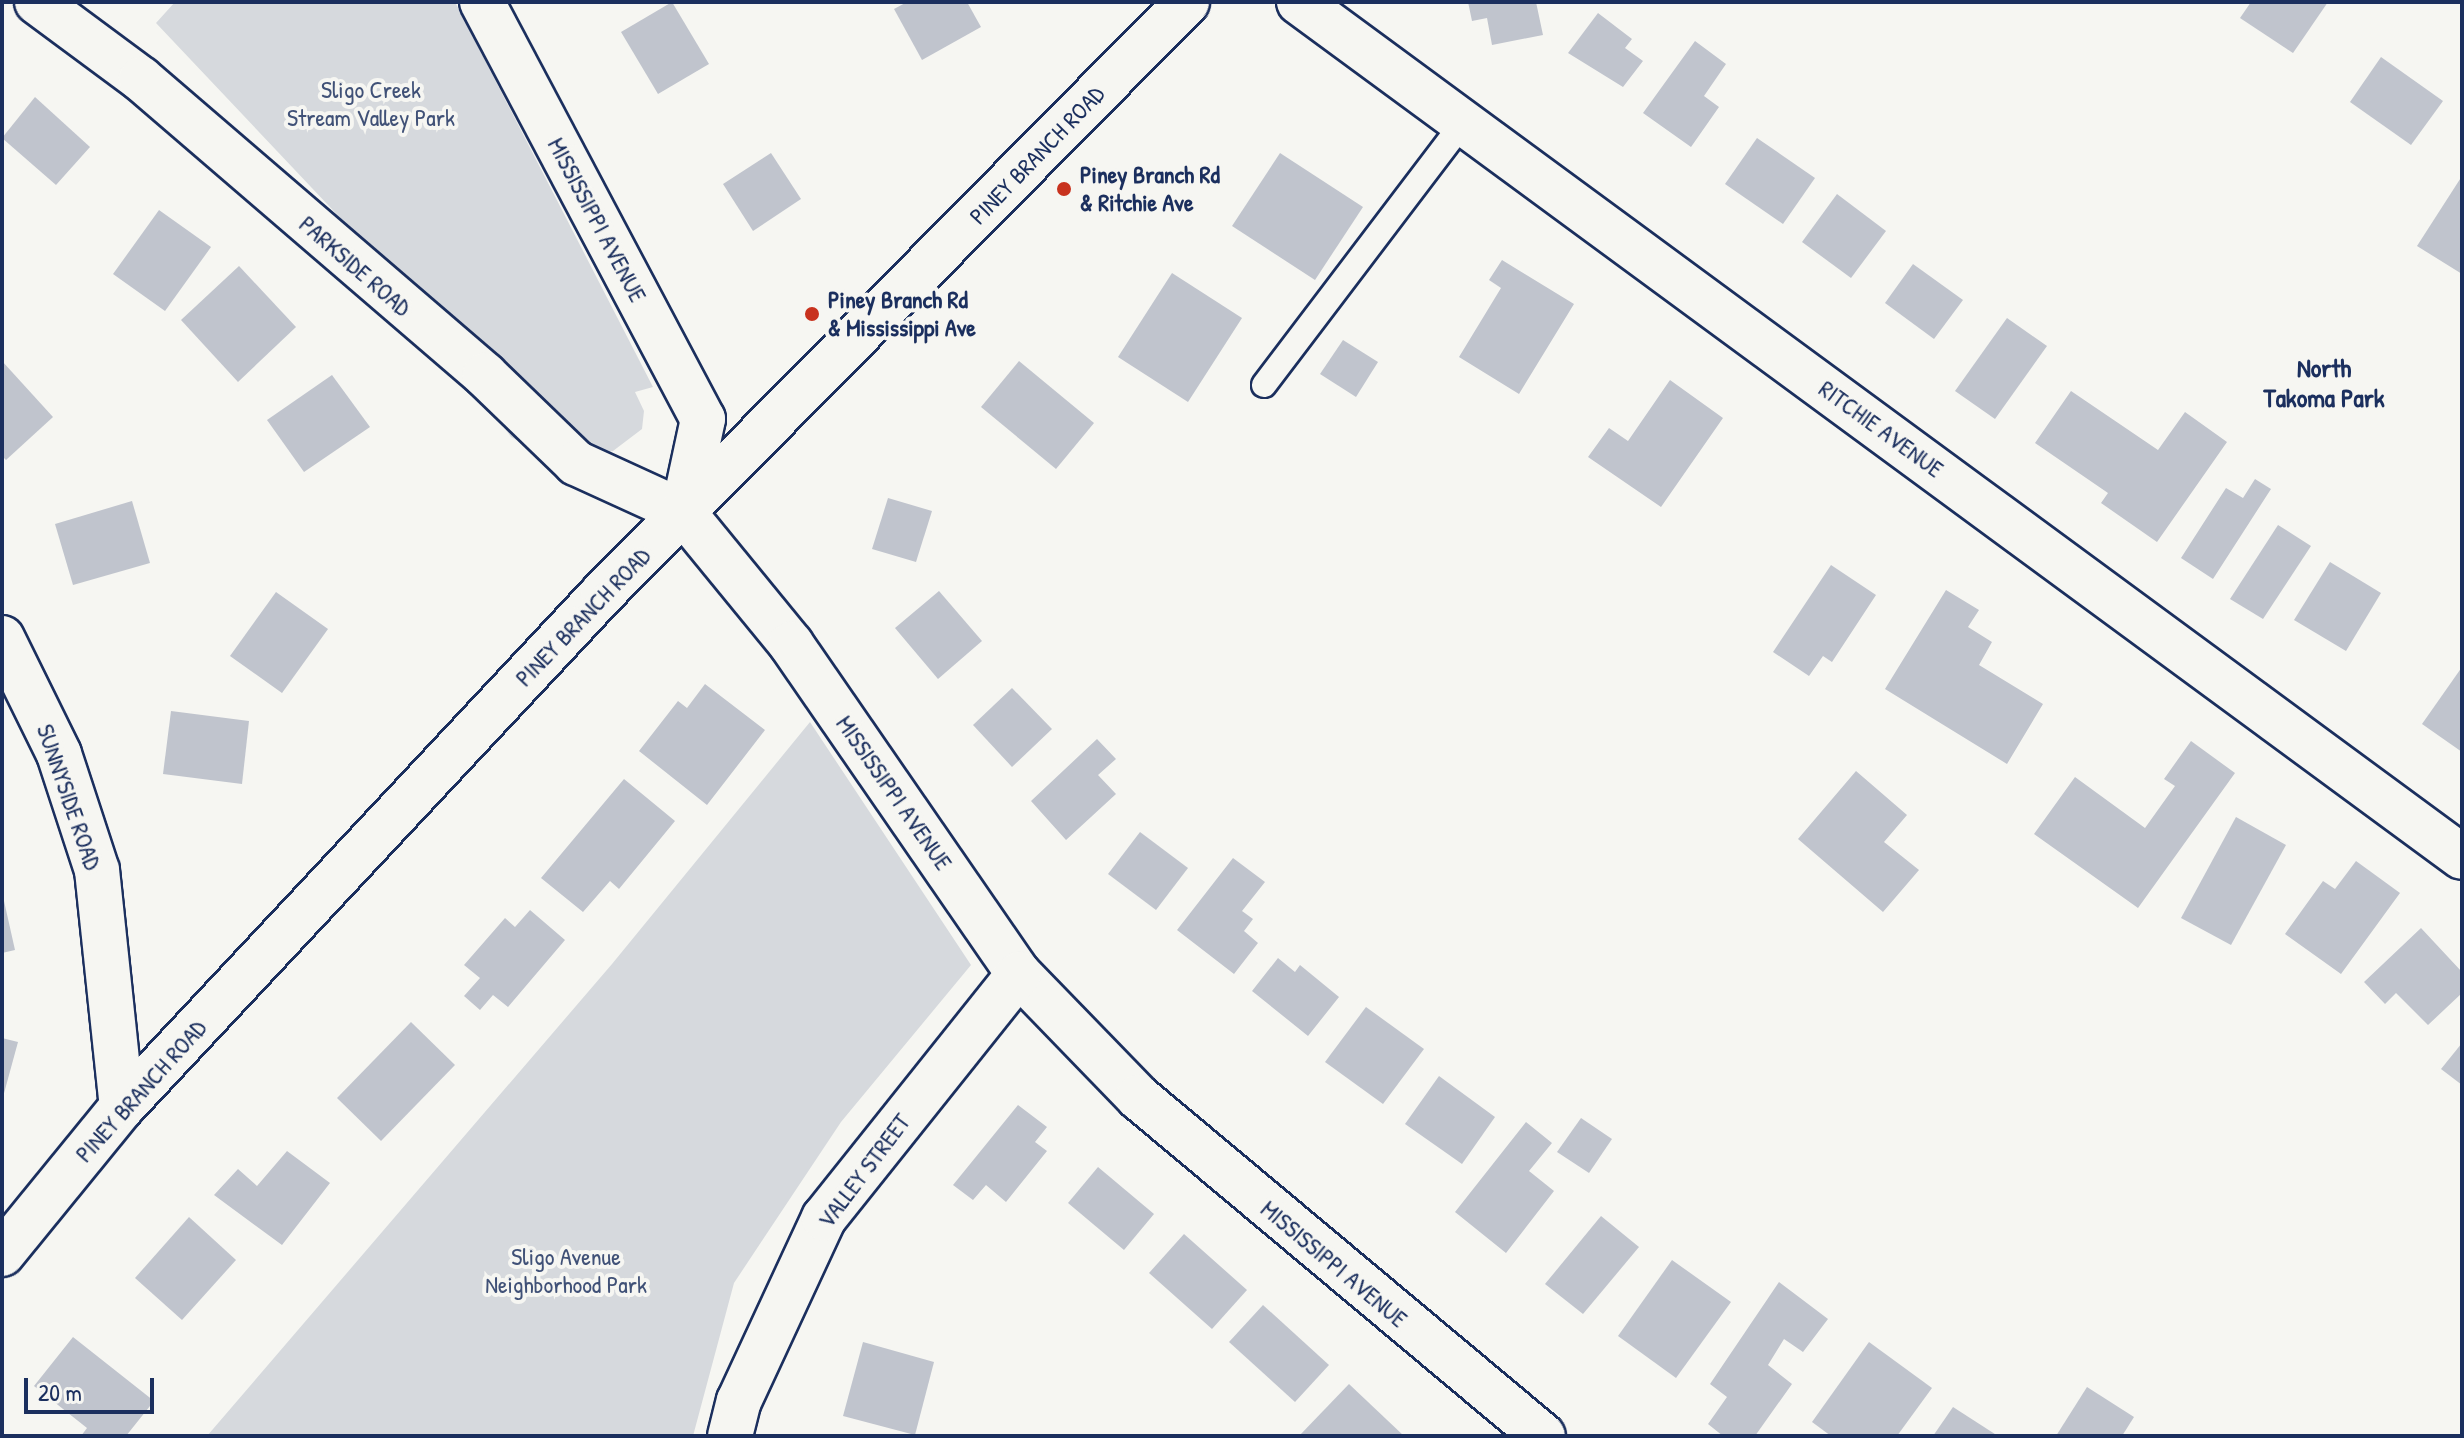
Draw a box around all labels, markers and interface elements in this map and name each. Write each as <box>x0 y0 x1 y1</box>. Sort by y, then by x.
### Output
park label: Sligo Creek Stream Valley Park <box>287 76 455 132</box>
street label: PINEY BRANCH ROAD <box>964 80 1110 230</box>
street label: MISSISSIPPI AVENUE <box>542 133 652 307</box>
place label: Piney Branch Rd & Ritchie Ave <box>1080 161 1220 217</box>
marker: Piney Branch Rd & Ritchie Ave <box>1055 180 1073 198</box>
street label: PARKSIDE ROAD <box>293 210 417 322</box>
place label: Piney Branch Rd & Mississippi Ave <box>828 286 976 342</box>
marker: Piney Branch Rd & Mississippi Ave <box>803 305 821 323</box>
district label: North Takoma Park <box>2264 352 2384 414</box>
street label: RITCHIE AVENUE <box>1813 374 1949 484</box>
street label: PINEY BRANCH ROAD <box>510 542 656 692</box>
street label: MISSISSIPPI AVENUE <box>830 710 958 876</box>
street label: SUNNYSIDE ROAD <box>31 721 107 873</box>
street label: PINEY BRANCH ROAD <box>70 1014 212 1168</box>
street label: VALLEY STREET <box>812 1108 916 1234</box>
street label: MISSISSIPPI AVENUE <box>1255 1195 1413 1333</box>
park label: Sligo Avenue Neighborhood Park <box>485 1243 647 1299</box>
scale bar <box>28 1362 158 1412</box>
text: 20 m <box>38 1376 82 1408</box>

